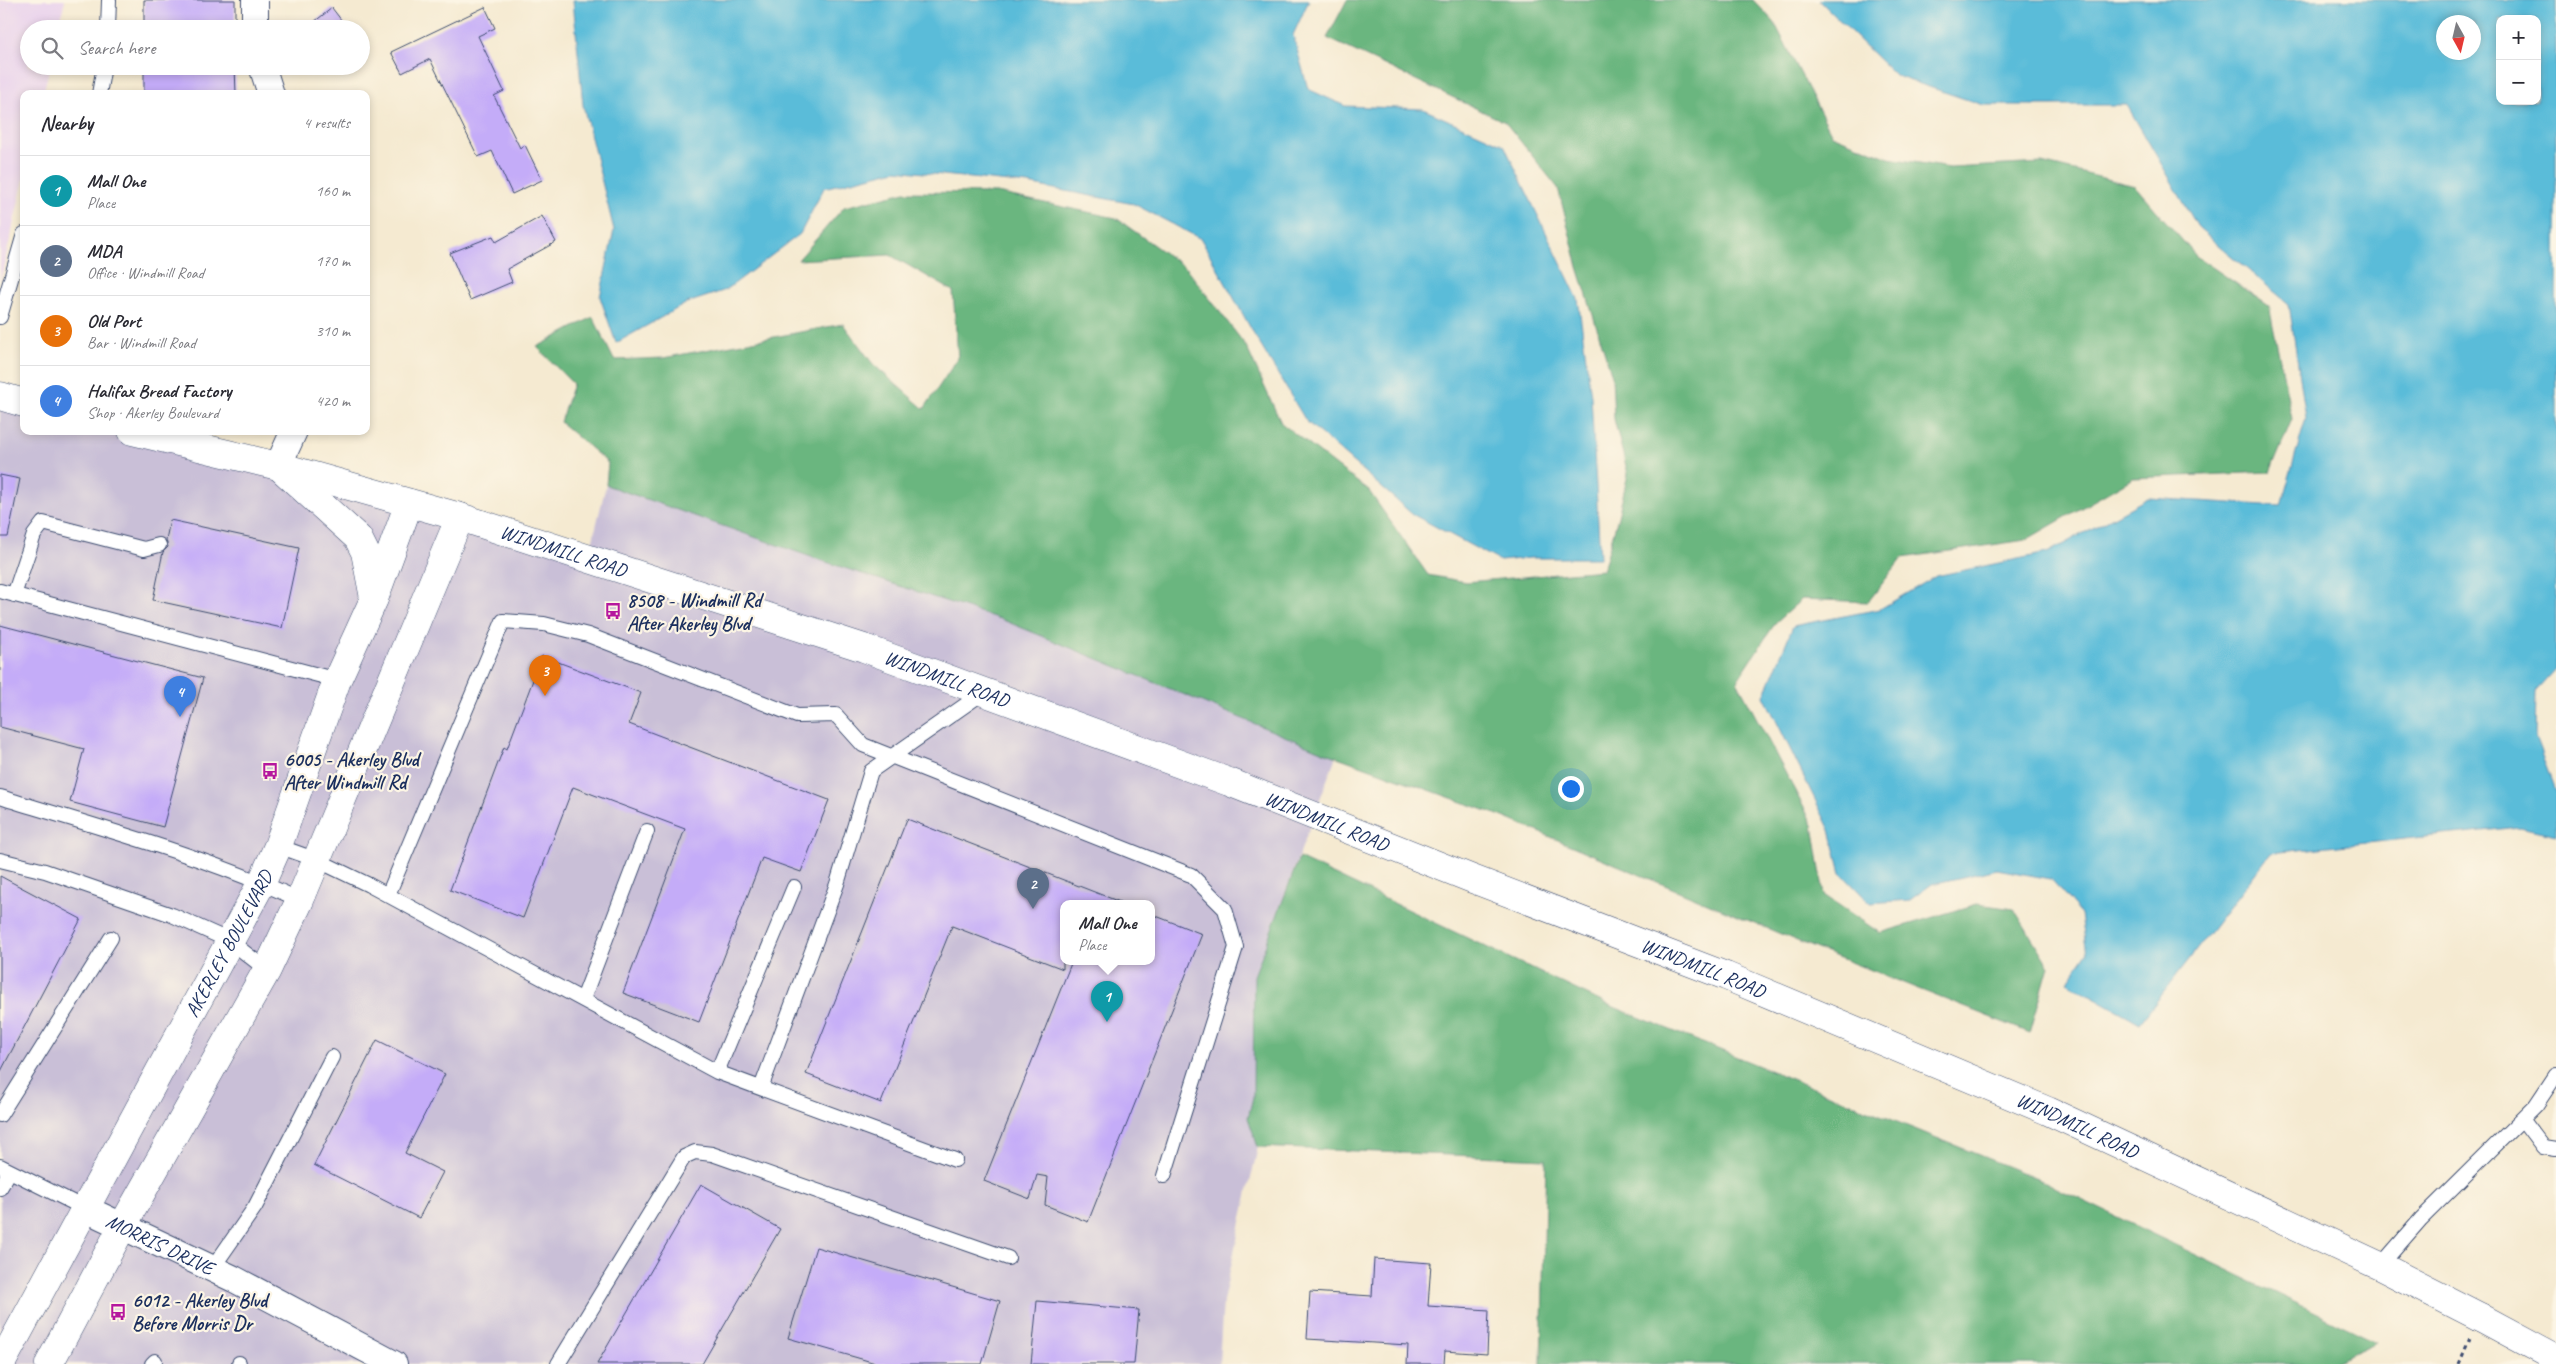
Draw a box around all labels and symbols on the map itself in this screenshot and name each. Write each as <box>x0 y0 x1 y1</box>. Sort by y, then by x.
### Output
north arrow <box>2436 15 2481 60</box>
street label: WINDMILL ROAD <box>497 519 631 584</box>
place label: 8508 - Windmill Rd After Akerley Blvd <box>627 588 765 637</box>
bus stop icon: 8508 - Windmill Rd After Akerley Blvd <box>603 601 623 621</box>
street label: WINDMILL ROAD <box>881 645 1014 714</box>
pin: 3 <box>529 655 561 696</box>
pin: 4 <box>164 676 196 717</box>
place label: 6005 - Akerley Blvd After Windmill Rd <box>284 747 423 795</box>
bus stop icon: 6005 - Akerley Blvd After Windmill Rd <box>260 761 280 781</box>
your location <box>1558 776 1584 802</box>
street label: WINDMILL ROAD <box>1261 786 1393 858</box>
street label: AKERLEY BOULEVARD <box>179 865 279 1021</box>
pin: 2 <box>1017 868 1049 909</box>
street label: WINDMILL ROAD <box>1638 933 1770 1004</box>
pin: 1 <box>1091 981 1123 1022</box>
street label: WINDMILL ROAD <box>2013 1087 2143 1165</box>
street label: MORRIS DRIVE <box>102 1208 220 1282</box>
place label: 6012 - Akerley Blvd Before Morris Dr <box>132 1288 271 1336</box>
bus stop icon: 6012 - Akerley Blvd Before Morris Dr <box>108 1302 128 1322</box>

